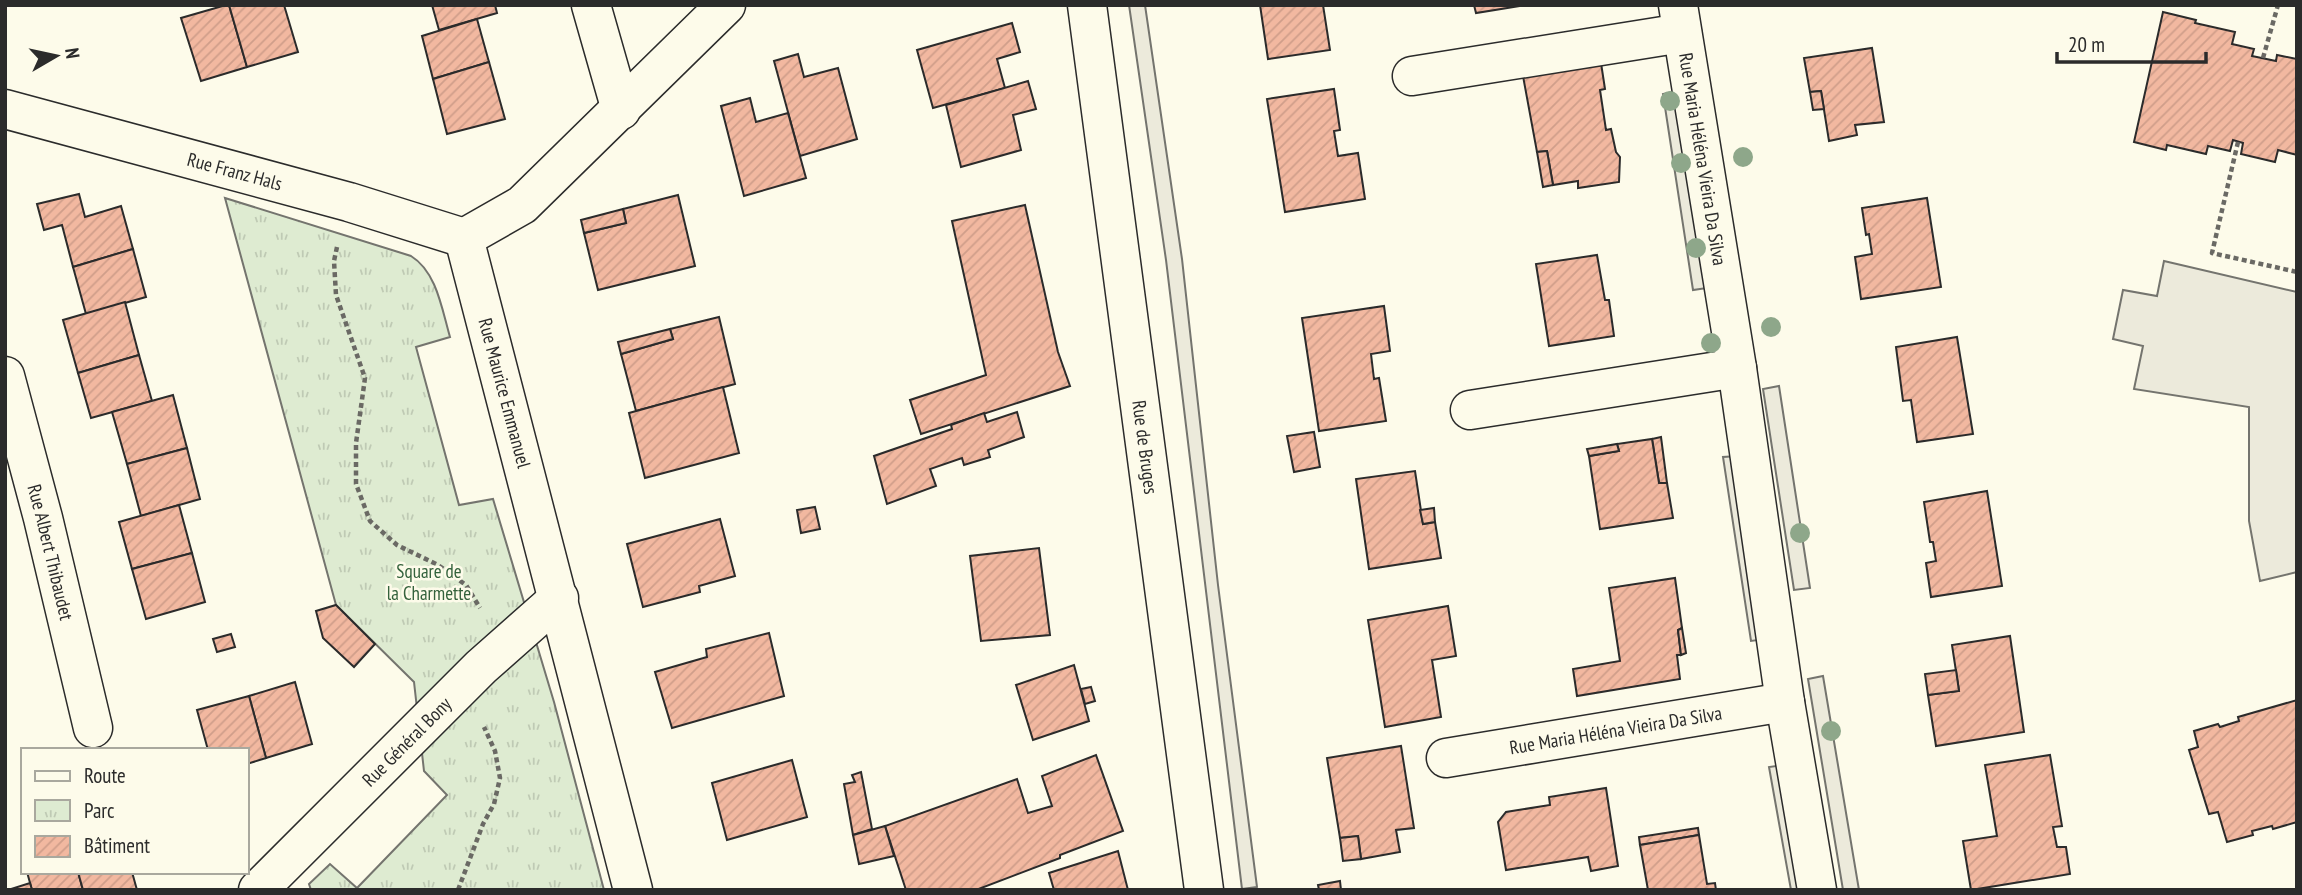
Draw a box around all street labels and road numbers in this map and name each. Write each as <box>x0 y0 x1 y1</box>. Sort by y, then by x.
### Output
street label: Rue Maria Héléna Vieira Da Silva <box>1674 51 1732 267</box>
street label: Rue Franz Hals <box>185 147 285 195</box>
street label: Rue Maurice Emmanuel <box>473 315 537 471</box>
street label: Rue de Bruges <box>1127 399 1164 495</box>
street label: Rue Albert Thibaudet <box>22 481 79 623</box>
street label: Rue Général Bony <box>357 691 457 791</box>
street label: Rue Maria Héléna Vieira Da Silva <box>1508 701 1724 759</box>

